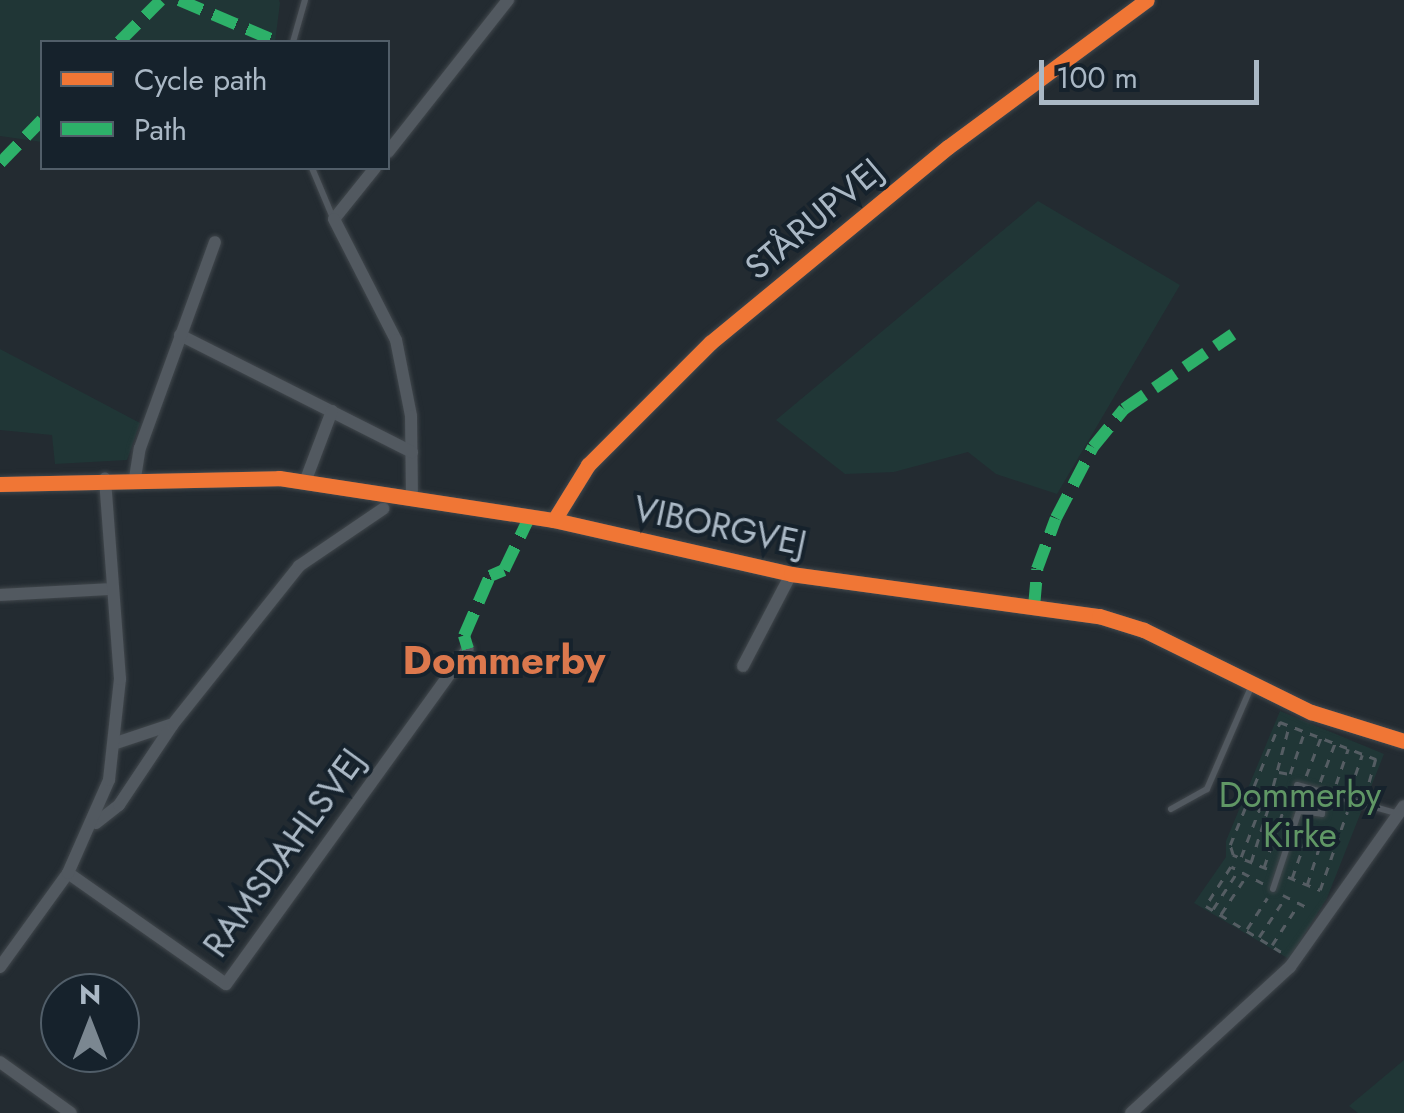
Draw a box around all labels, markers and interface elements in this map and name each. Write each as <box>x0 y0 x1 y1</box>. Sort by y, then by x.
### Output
legend <box>40 40 390 170</box>
scale bar <box>1044 40 1264 102</box>
text: 100 m <box>1056 56 1138 99</box>
text: Cycle path <box>134 58 267 101</box>
text: Path <box>134 108 187 151</box>
street label: STÅRUPVEJ <box>737 149 891 289</box>
street label: VIBORGVEJ <box>630 487 810 565</box>
district label: Dommerby <box>403 636 605 684</box>
street label: RAMSDAHLSVEJ <box>194 741 374 965</box>
park label: Dommerby Kirke <box>1219 774 1381 856</box>
north arrow <box>40 973 140 1073</box>
text: N <box>79 974 101 1015</box>

